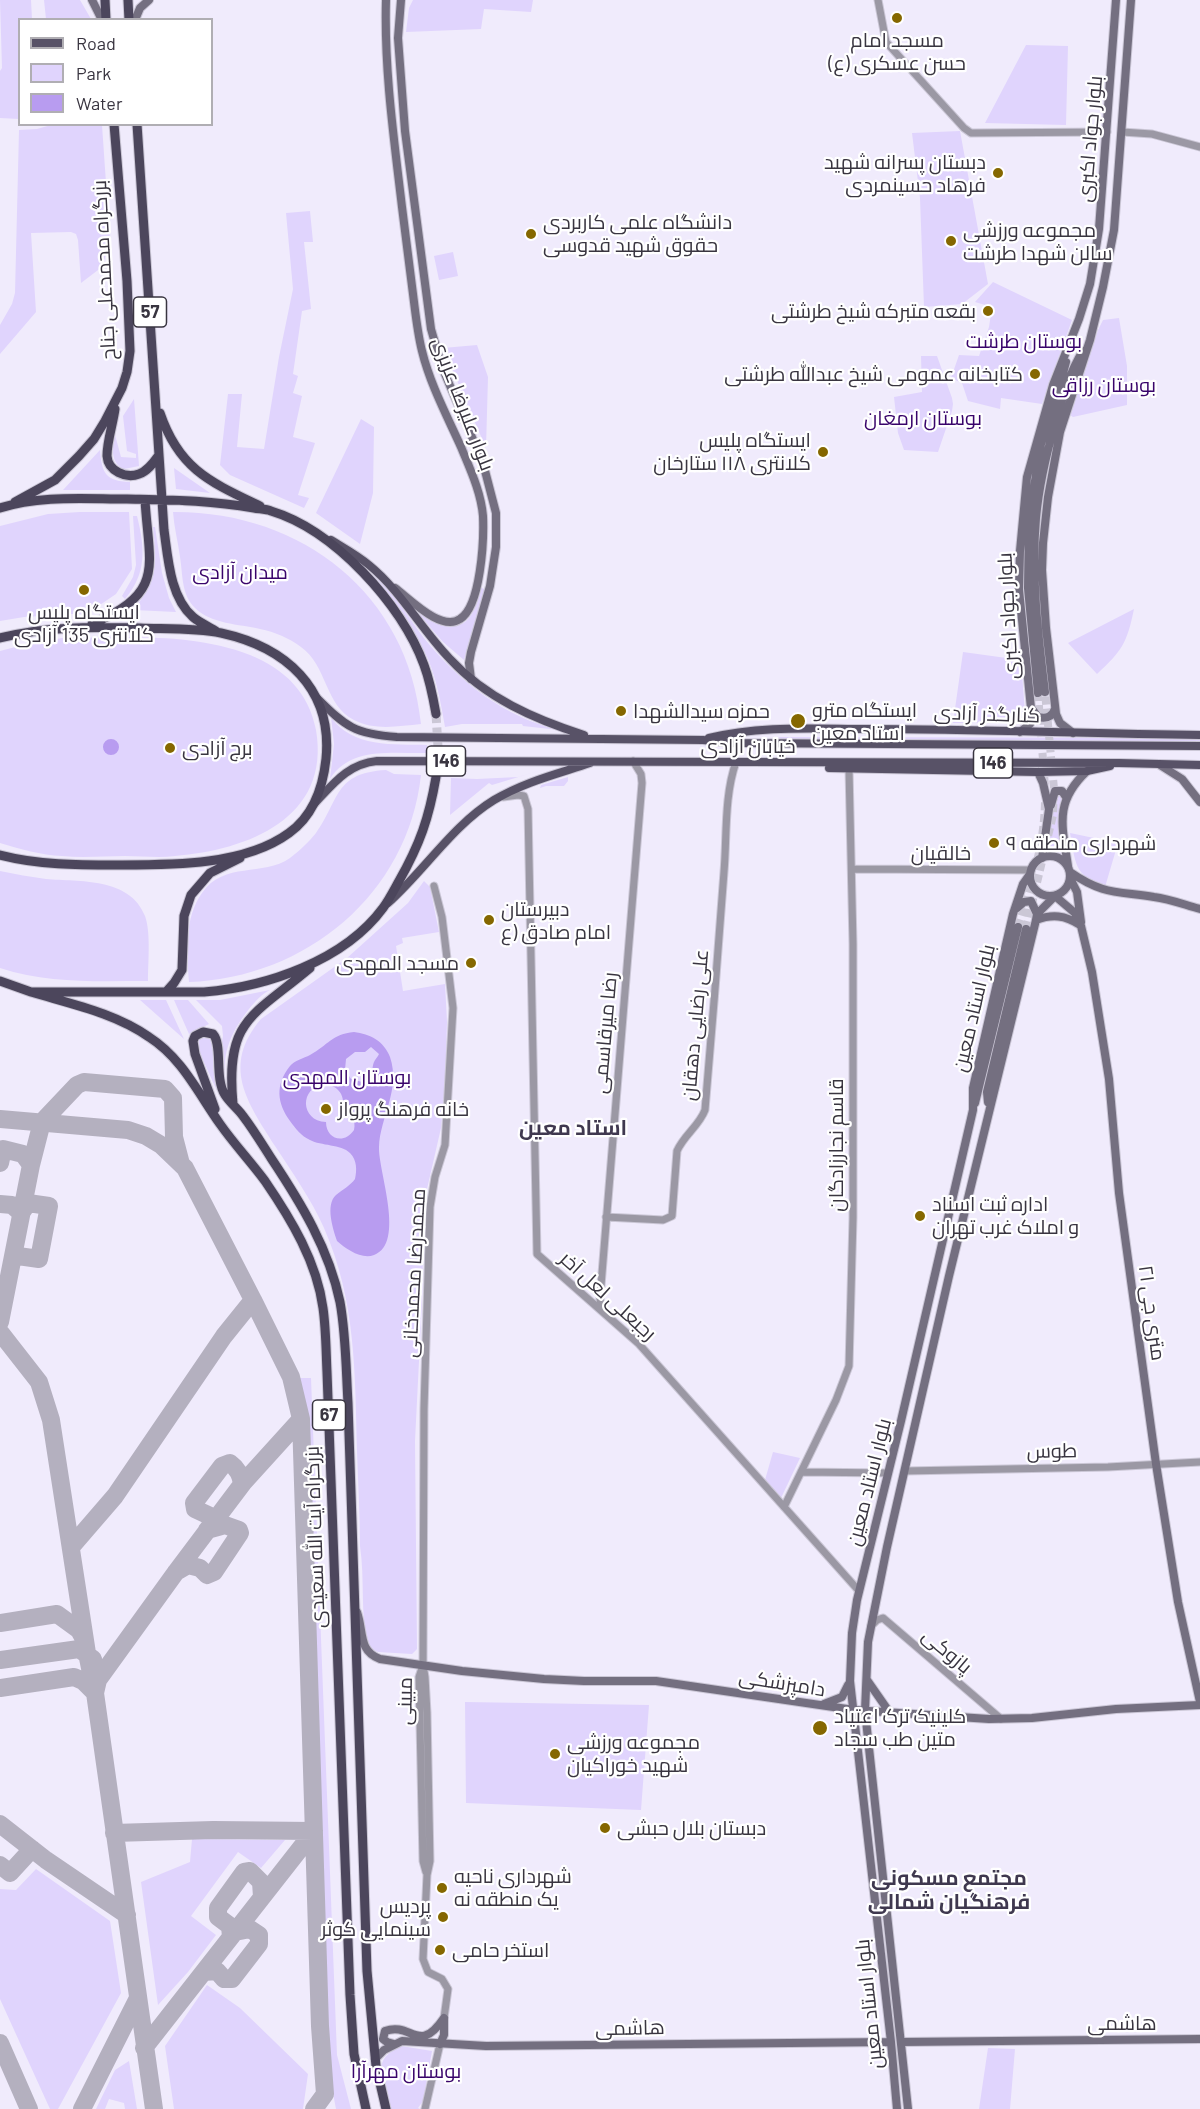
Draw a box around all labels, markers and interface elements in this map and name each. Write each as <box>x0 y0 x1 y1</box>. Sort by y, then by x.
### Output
marker: مسجد امام حسن عسکری (ع) <box>890 11 904 25</box>
legend <box>18 18 213 126</box>
place label: مسجد امام حسن عسکری (ع) <box>828 28 966 75</box>
text: Road <box>76 32 116 54</box>
text: Park <box>76 62 111 84</box>
street label: بلوار جواد اکبری <box>1073 75 1107 203</box>
text: Water <box>76 92 123 114</box>
place label: دبستان پسرانه شهيد فرهاد حسينمردی <box>824 150 986 197</box>
marker: دبستان پسرانه شهيد فرهاد حسينمردی <box>991 166 1005 180</box>
street label: بزرگراه محمدعلی جناح <box>87 179 121 361</box>
place label: دانشگاه علمی کاربردی حقوق شهید قدوسی <box>543 210 732 257</box>
place label: مجموعه ورزشی سالن شهدا طرشت <box>963 218 1112 265</box>
marker: دانشگاه علمی کاربردی حقوق شهید قدوسی <box>524 227 538 241</box>
marker: مجموعه ورزشی سالن شهدا طرشت <box>944 234 958 248</box>
road number: 57 <box>134 297 166 327</box>
place label: بقعه متبرکه شیخ طرشتی <box>771 299 976 323</box>
marker: بقعه متبرکه شیخ طرشتی <box>981 304 995 318</box>
park label: بوستان طرشت <box>966 329 1082 353</box>
street label: بلوار علیرضا عزیزی <box>427 334 499 474</box>
place label: کتابخانه عمومی شیخ عبدالله طرشتی <box>724 362 1023 386</box>
marker: کتابخانه عمومی شیخ عبدالله طرشتی <box>1028 367 1042 381</box>
park label: بوستان رزاقی <box>1052 373 1156 397</box>
park label: بوستان ارمغان <box>864 406 982 430</box>
place label: ایستگاه پلیس کلانتری ۱۱۸ ستارخان <box>653 428 811 475</box>
marker: ایستگاه پلیس کلانتری ۱۱۸ ستارخان <box>816 445 830 459</box>
street label: بلوار جواد اکبری <box>993 552 1023 680</box>
park label: میدان آزادی <box>192 560 288 584</box>
marker: ایستگاه پلیس کلانتری 135 آزادی <box>77 583 91 597</box>
place label: ایستگاه پلیس کلانتری 135 آزادی <box>14 600 154 647</box>
place label: ایستگاه مترو استاد معین <box>812 698 917 745</box>
place label: حمزه سیدالشهدا <box>633 699 770 723</box>
street label: کنارگذر آزادی <box>933 700 1041 728</box>
marker: حمزه سیدالشهدا <box>614 704 628 718</box>
marker: ایستگاه مترو استاد معین <box>789 712 807 730</box>
street label: خیابان آزادی <box>700 734 796 758</box>
place label: برج آزادی <box>182 736 253 760</box>
marker: برج آزادی <box>163 741 177 755</box>
road number: 146 <box>426 746 466 776</box>
road number: 146 <box>974 748 1012 778</box>
place label: شهرداری منطقه ۹ <box>1006 831 1156 855</box>
marker: شهرداری منطقه ۹ <box>987 836 1001 850</box>
street label: خالقیان <box>911 841 971 865</box>
place label: دبیرستان امام صادق (ع <box>501 897 611 944</box>
marker: دبیرستان امام صادق (ع <box>482 913 496 927</box>
street label: بلوار استاد معین <box>948 942 1000 1074</box>
street label: علی رضایی دهقان <box>676 948 714 1102</box>
place label: مسجد المهدی <box>336 951 459 975</box>
marker: مسجد المهدی <box>464 956 478 970</box>
street label: رضا میرقاسمی <box>588 971 622 1095</box>
park label: بوستان المهدی <box>283 1065 411 1089</box>
street label: قاسم نجارزادگان <box>824 1078 848 1212</box>
place label: خانه فرهنگ پرواز <box>338 1097 469 1121</box>
marker: خانه فرهنگ پرواز <box>319 1102 333 1116</box>
district label: استاد معین <box>519 1115 627 1141</box>
street label: محمدرضا محمدخانی <box>398 1188 430 1358</box>
place label: اداره ثبت اسناد و املاک غرب تهران <box>932 1192 1079 1239</box>
marker: اداره ثبت اسناد و املاک غرب تهران <box>913 1209 927 1223</box>
street label: رجبعلی لعل آخر <box>555 1246 661 1346</box>
street label: ۲۱ متری جی <box>1133 1264 1171 1362</box>
road number: 67 <box>312 1400 346 1430</box>
street label: بلوار استاد معین <box>842 1416 896 1548</box>
street label: طوس <box>1026 1439 1078 1463</box>
street label: بزرگراه آیت الله سعیدی <box>300 1445 330 1629</box>
street label: پازوکی <box>917 1623 977 1679</box>
street label: دامپزشکی <box>737 1664 827 1702</box>
street label: مبینی <box>393 1677 417 1725</box>
place label: کلینیک ترک اعتیاد متین طب سجاد <box>834 1704 966 1751</box>
marker: کلینیک ترک اعتیاد متین طب سجاد <box>811 1719 829 1737</box>
place label: مجموعه ورزشی شهید خوراکیان <box>567 1730 700 1777</box>
marker: مجموعه ورزشی شهید خوراکیان <box>548 1747 562 1761</box>
place label: دبستان بلال حبشی <box>617 1816 766 1840</box>
marker: دبستان بلال حبشی <box>598 1821 612 1835</box>
place label: شهرداری ناحیه یک منطقه نه <box>454 1864 572 1911</box>
district label: مجتمع مسکونی فرهنگیان شمالی <box>868 1865 1030 1915</box>
marker: شهرداری ناحیه یک منطقه نه <box>435 1881 449 1895</box>
place label: پردیس سینمایی کوثر <box>321 1894 431 1941</box>
marker: پردیس سینمایی کوثر <box>436 1910 450 1924</box>
place label: استخر حامی <box>452 1938 549 1962</box>
street label: بلوار استاد معین <box>850 1938 888 2070</box>
marker: استخر حامی <box>433 1943 447 1957</box>
street label: هاشمی <box>1087 2011 1157 2035</box>
street label: هاشمی <box>595 2015 665 2041</box>
park label: بوستان مهرآرا <box>351 2059 461 2083</box>

